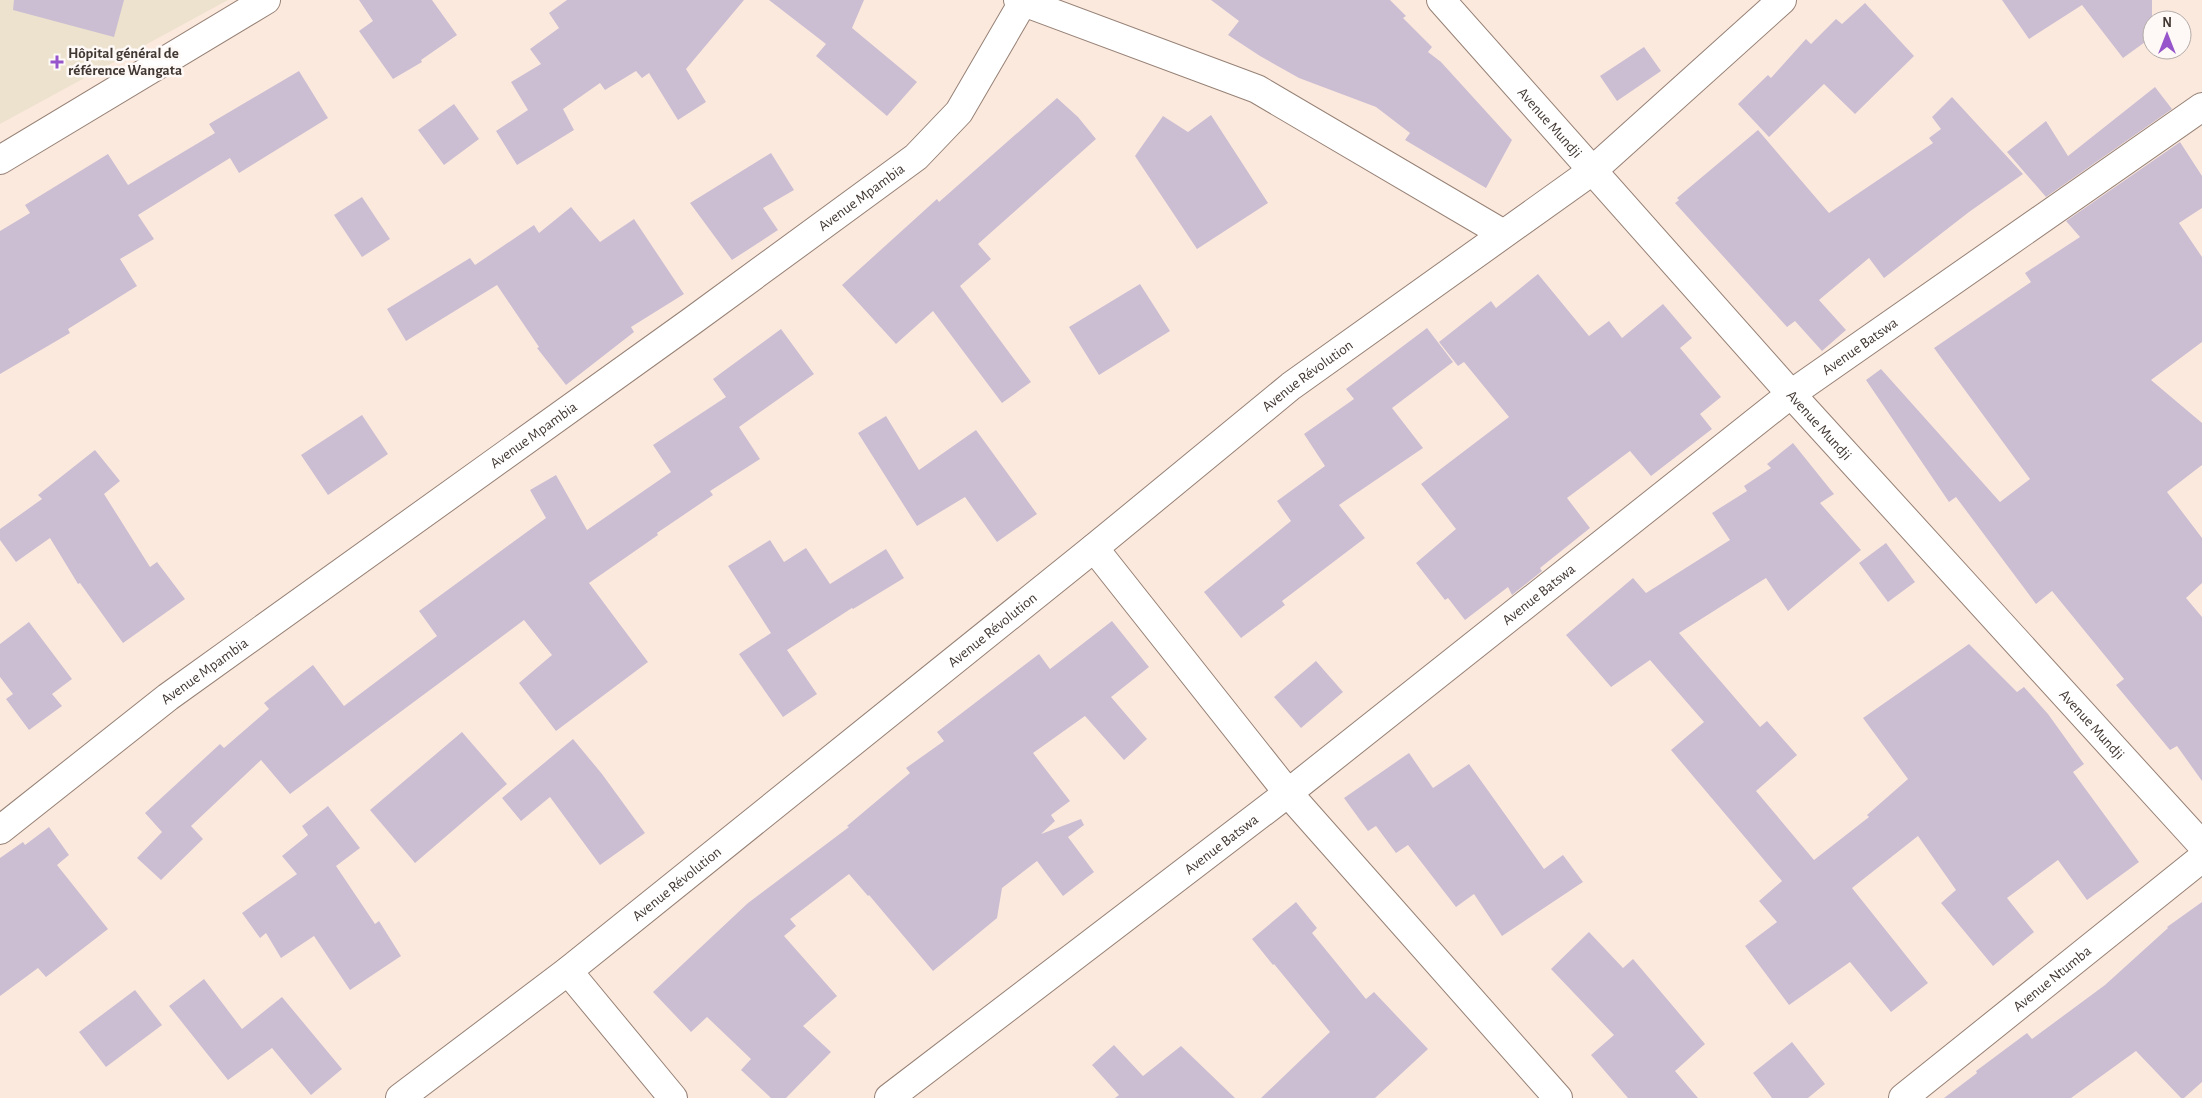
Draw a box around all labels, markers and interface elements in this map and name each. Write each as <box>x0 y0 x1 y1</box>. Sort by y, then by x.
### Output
north arrow <box>2142 10 2192 60</box>
text: N <box>2162 16 2172 30</box>
place label: Hôpital général de référence Wangata <box>68 46 182 78</box>
marker: Hôpital général de référence Wangata <box>50 55 64 69</box>
street label: Avenue Mundji <box>1515 85 1585 161</box>
street label: Avenue Mpambia <box>816 161 908 234</box>
street label: Avenue Batswa <box>1819 315 1901 378</box>
street label: Avenue Révolution <box>1259 337 1356 415</box>
street label: Avenue Mundji <box>1784 388 1854 463</box>
street label: Avenue Mpambia <box>488 399 580 471</box>
street label: Avenue Batswa <box>1500 561 1578 628</box>
street label: Avenue Révolution <box>945 590 1040 670</box>
street label: Avenue Mpambia <box>158 635 251 707</box>
street label: Avenue Mundji <box>2056 687 2127 762</box>
street label: Avenue Batswa <box>1182 812 1261 877</box>
street label: Avenue Révolution <box>630 844 724 924</box>
street label: Avenue Ntumba <box>2010 943 2094 1015</box>

